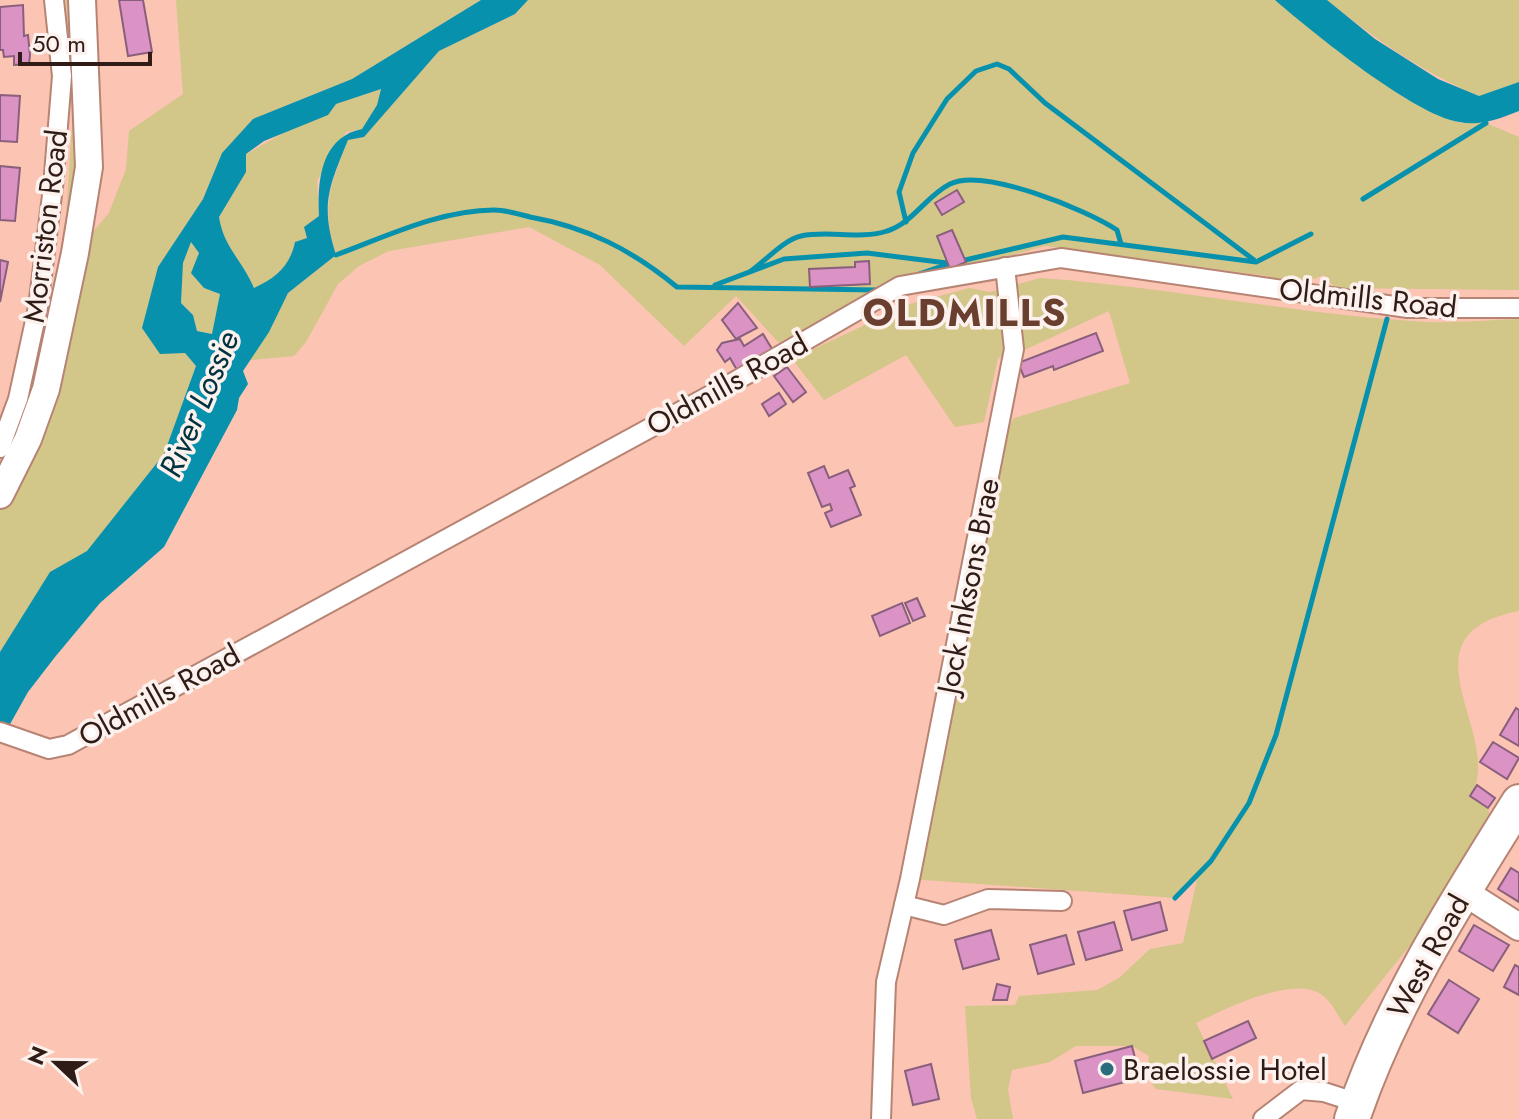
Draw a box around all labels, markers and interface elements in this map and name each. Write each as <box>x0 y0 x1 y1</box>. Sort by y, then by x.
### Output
scale bar <box>20 16 150 66</box>
text: 50 m <box>32 26 86 61</box>
street label: Morriston Road <box>12 127 78 325</box>
street label: Oldmills Road <box>1277 267 1459 329</box>
district label: OLDMILLS <box>862 285 1068 340</box>
street label: Oldmills Road <box>639 322 815 446</box>
water label: River Lossie <box>148 324 250 484</box>
street label: Jock Inksons Brae <box>925 475 1010 701</box>
street label: Oldmills Road <box>71 633 247 757</box>
street label: West Road <box>1376 886 1480 1026</box>
north arrow <box>16 1023 96 1103</box>
text: N <box>19 1041 56 1070</box>
place label: Braelossie Hotel <box>1123 1048 1327 1091</box>
marker: Braelossie Hotel <box>1098 1060 1116 1078</box>

